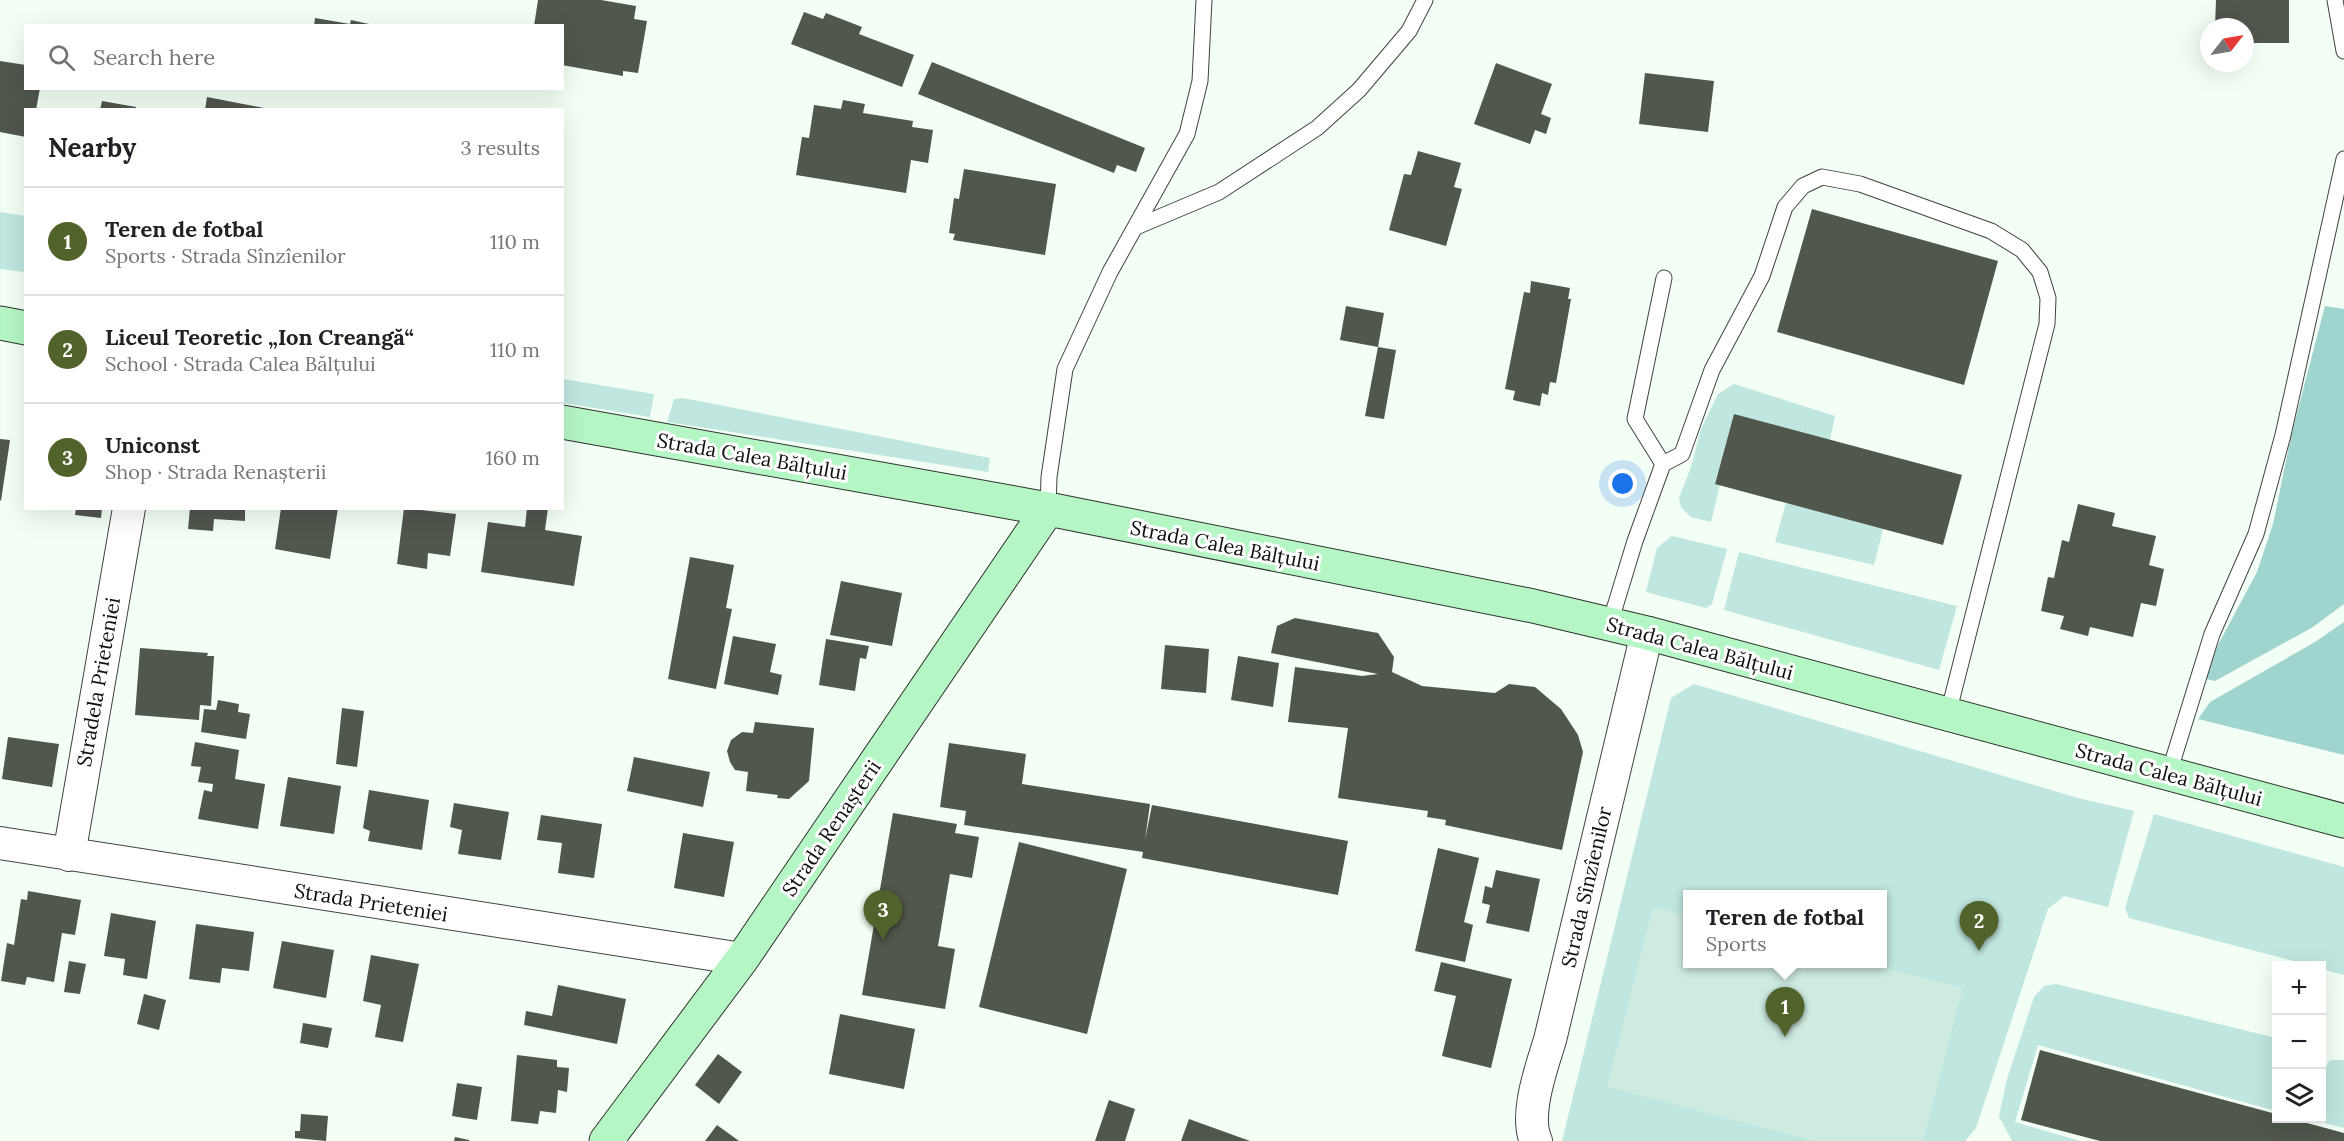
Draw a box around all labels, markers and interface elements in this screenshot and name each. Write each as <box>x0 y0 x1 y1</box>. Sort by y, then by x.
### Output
north arrow <box>2200 18 2254 72</box>
search box <box>24 24 564 90</box>
icon: search <box>45 41 78 74</box>
text: Search here <box>93 43 215 71</box>
text: Nearby <box>48 131 136 164</box>
text: 3 results <box>461 135 540 160</box>
text: Teren de fotbal <box>105 215 263 243</box>
text: 1 <box>63 229 72 254</box>
text: 110 m <box>490 229 540 254</box>
text: Sports · Strada Sînzîenilor <box>105 243 346 268</box>
text: Liceul Teoretic „Ion Creangă“ <box>105 323 414 351</box>
text: 2 <box>62 337 73 362</box>
text: 110 m <box>490 337 540 362</box>
text: School · Strada Calea Bălțului <box>105 351 376 376</box>
street label: Strada Calea Bălțului <box>655 427 849 485</box>
text: Uniconst <box>105 431 200 459</box>
text: 3 <box>62 445 73 470</box>
text: 160 m <box>486 445 540 470</box>
text: Shop · Strada Renașterii <box>105 459 326 484</box>
your location <box>1608 469 1637 498</box>
street label: Strada Calea Bălțului <box>1128 514 1322 576</box>
street label: Stradela Prieteniei <box>71 595 125 769</box>
street label: Strada Calea Bălțului <box>1604 611 1796 685</box>
street label: Strada Calea Bălțului <box>2073 737 2265 811</box>
street label: Strada Renașterii <box>776 755 886 901</box>
street label: Strada Sînzîenilor <box>1555 804 1617 970</box>
street label: Strada Prieteniei <box>292 878 450 926</box>
pin: 3 <box>864 890 902 940</box>
popup <box>1683 890 1887 968</box>
pin: 2 <box>1960 902 1998 951</box>
text: Teren de fotbal <box>1706 903 1864 931</box>
text: Sports <box>1706 931 1767 956</box>
map controls <box>2272 961 2326 1123</box>
button: + <box>2272 961 2326 1015</box>
pin: 1 <box>1766 988 1804 1037</box>
button: − <box>2272 1015 2326 1069</box>
button: layers <box>2272 1069 2326 1123</box>

